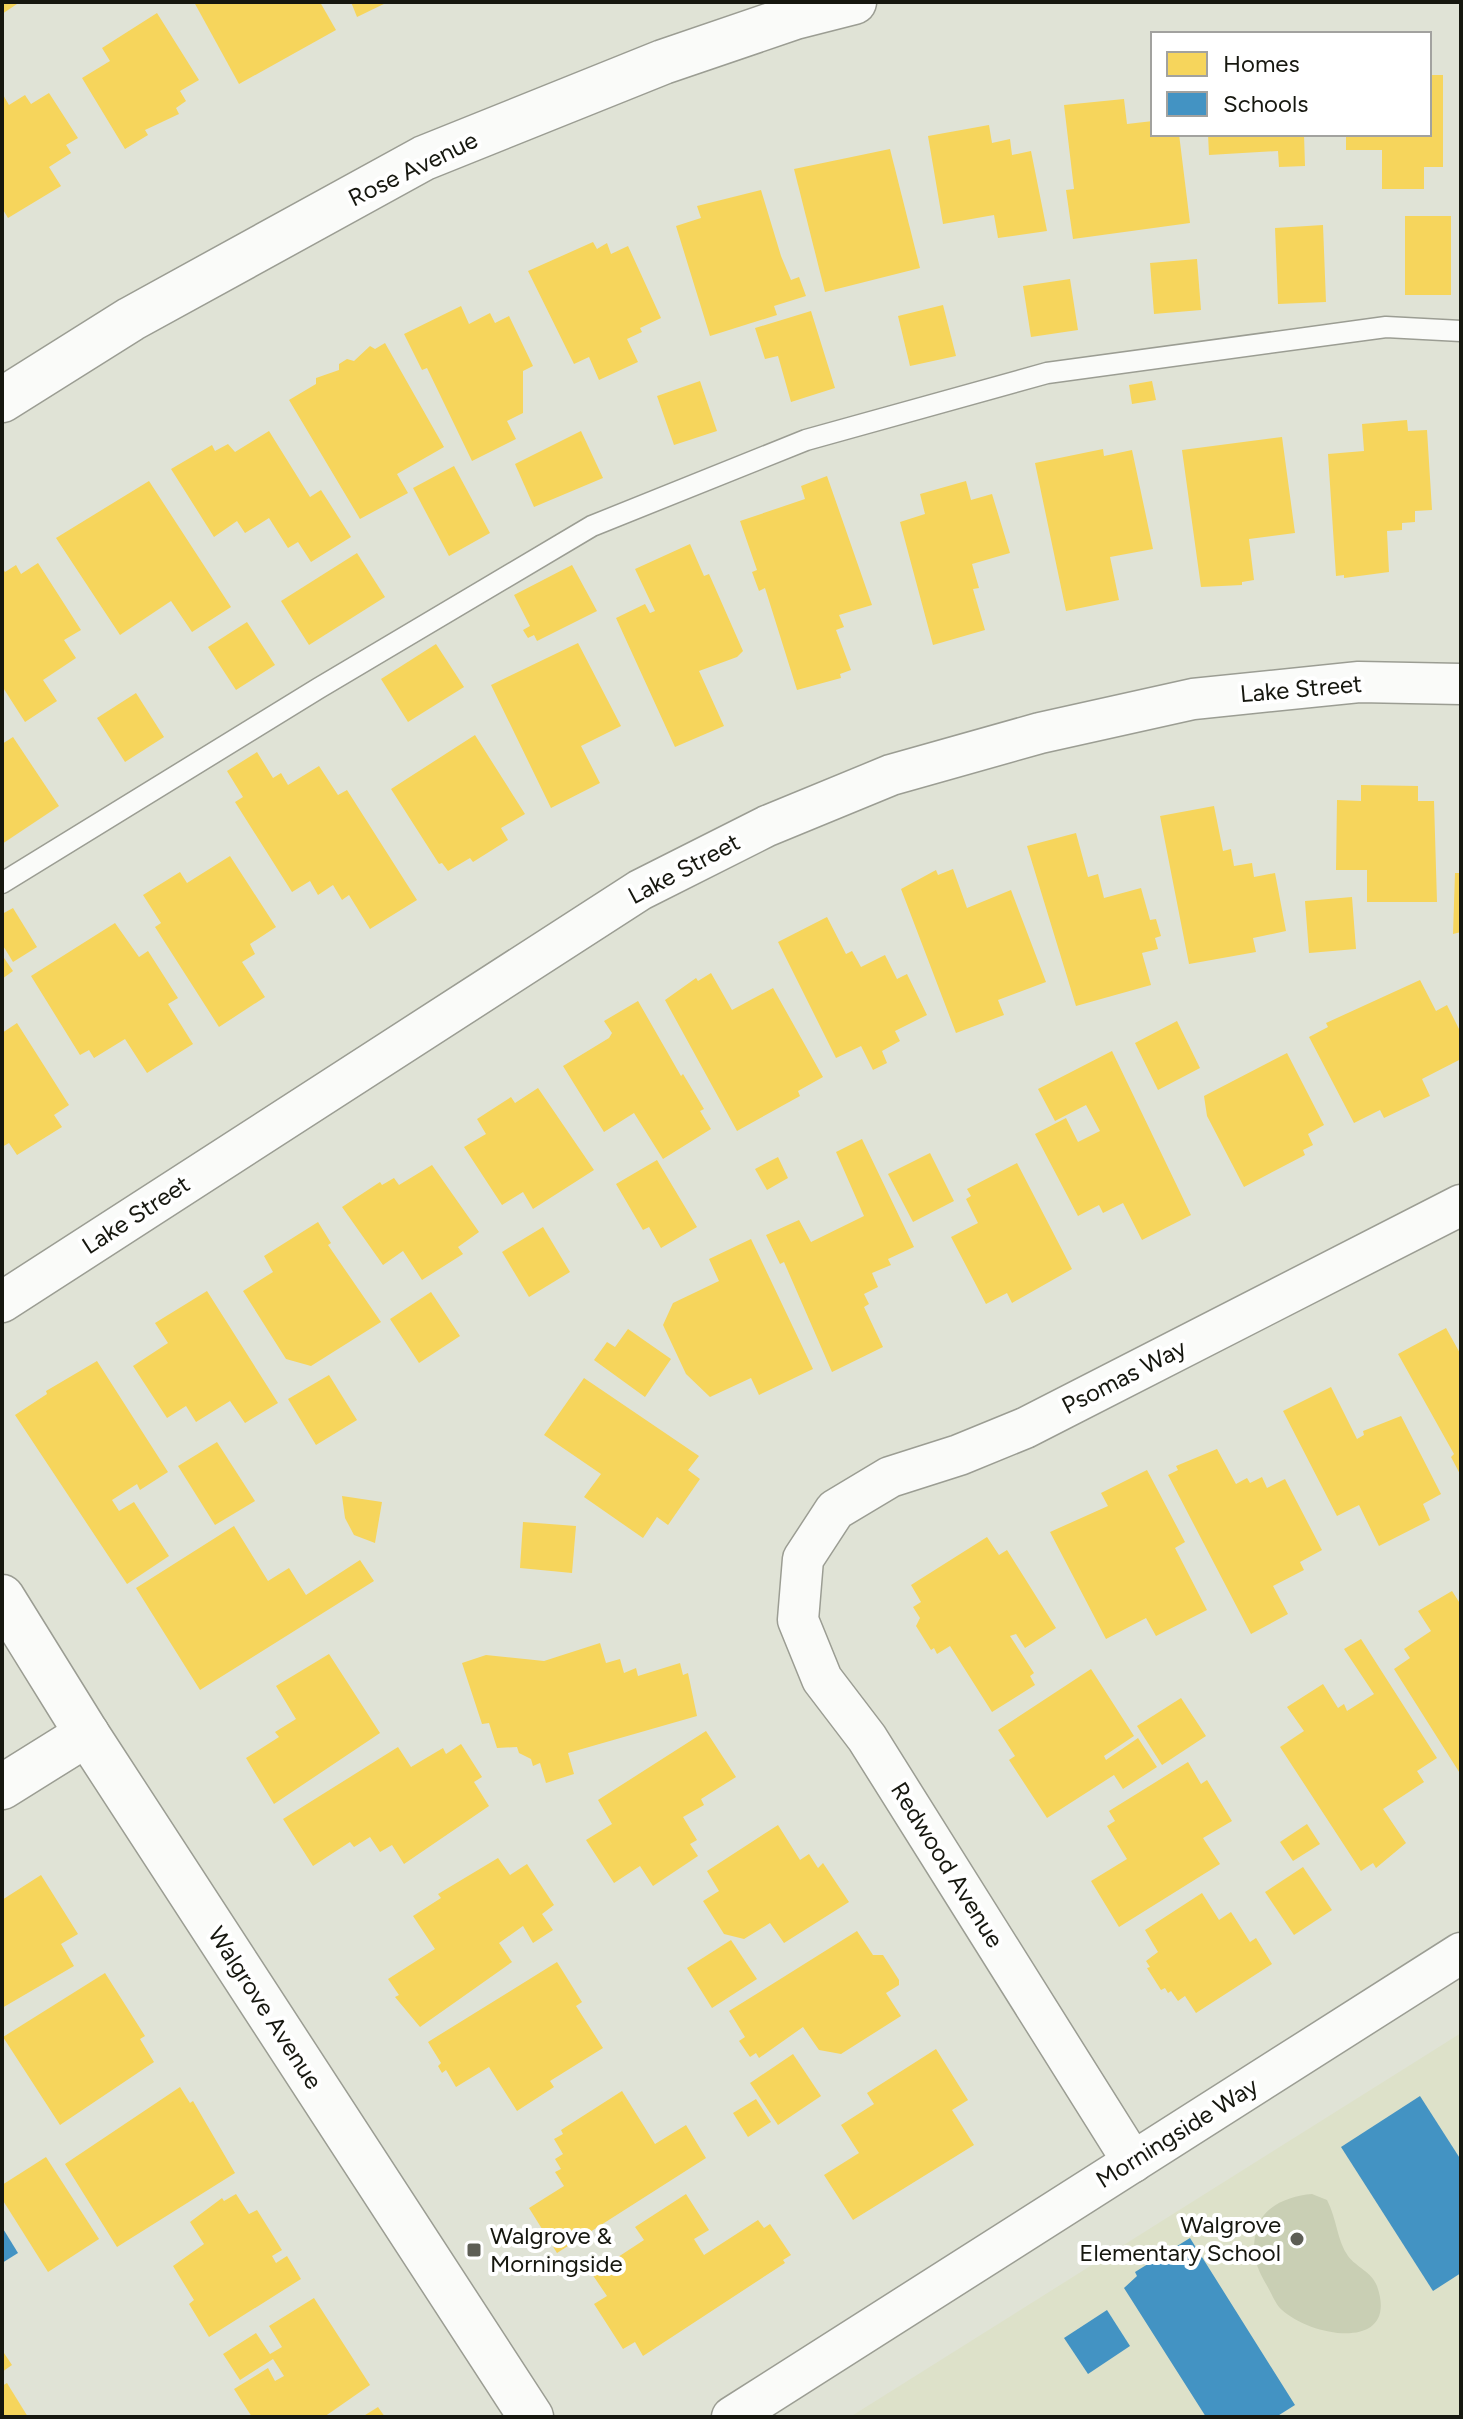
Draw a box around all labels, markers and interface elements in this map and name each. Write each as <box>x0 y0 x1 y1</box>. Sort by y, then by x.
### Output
legend <box>1151 32 1431 136</box>
text: Homes <box>1223 49 1300 78</box>
text: Schools <box>1223 89 1308 118</box>
street label: Rose Avenue <box>343 125 482 212</box>
street label: Lake Street <box>1239 669 1363 708</box>
street label: Lake Street <box>623 827 745 910</box>
street label: Lake Street <box>77 1169 195 1260</box>
street label: Psomas Way <box>1057 1333 1191 1420</box>
street label: Redwood Avenue <box>885 1777 1010 1953</box>
street label: Walgrove Avenue <box>202 1921 329 2094</box>
street label: Morningside Way <box>1090 2071 1263 2194</box>
place label: Walgrove Elementary School <box>1079 2210 1281 2267</box>
place label: Walgrove & Morningside <box>490 2221 623 2278</box>
marker: Walgrove Elementary School <box>1288 2230 1306 2248</box>
marker: Walgrove & Morningside <box>465 2241 483 2259</box>

